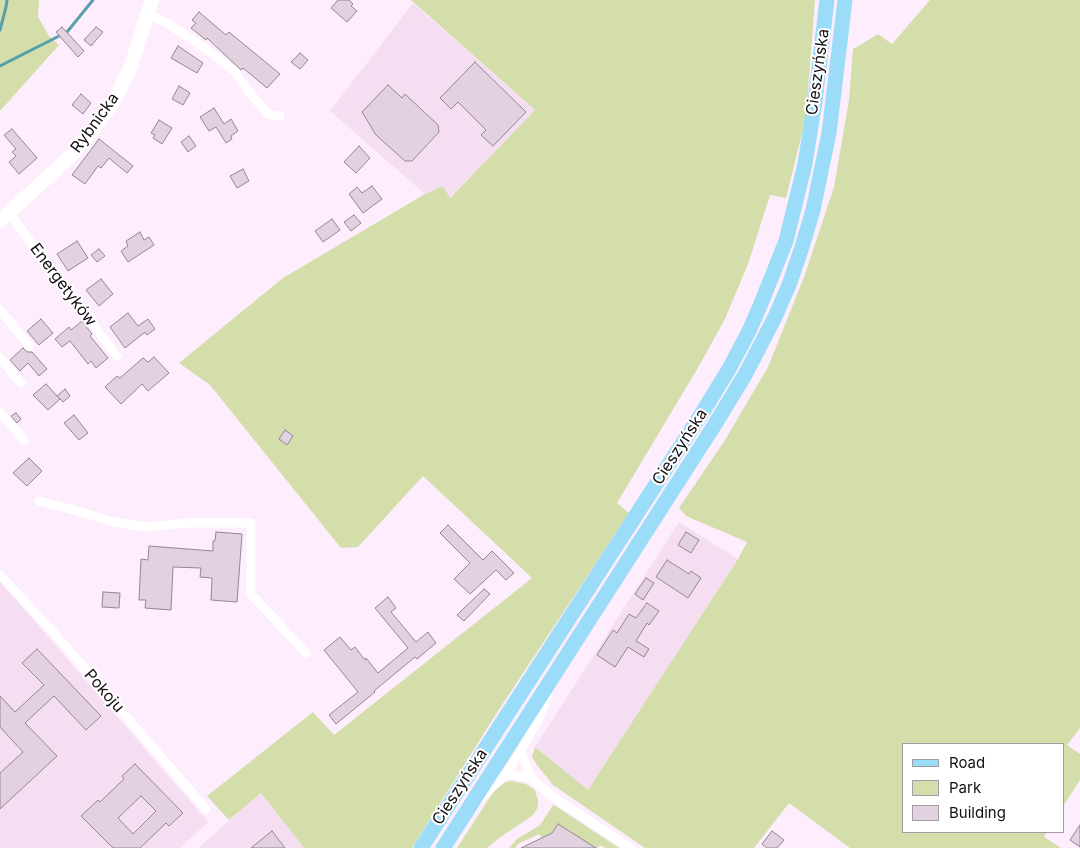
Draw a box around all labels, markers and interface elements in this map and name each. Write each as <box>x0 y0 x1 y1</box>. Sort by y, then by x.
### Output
street label: Cieszyńska <box>802 28 834 116</box>
street label: Rybnicka <box>67 89 123 157</box>
street label: Energetyków <box>26 240 100 330</box>
street label: Cieszyńska <box>648 405 712 489</box>
street label: Pokoju <box>80 665 128 717</box>
legend <box>902 743 1065 833</box>
street label: Cieszyńska <box>428 745 492 829</box>
text: Road <box>949 753 985 772</box>
text: Park <box>949 778 981 797</box>
text: Building <box>949 803 1006 822</box>

